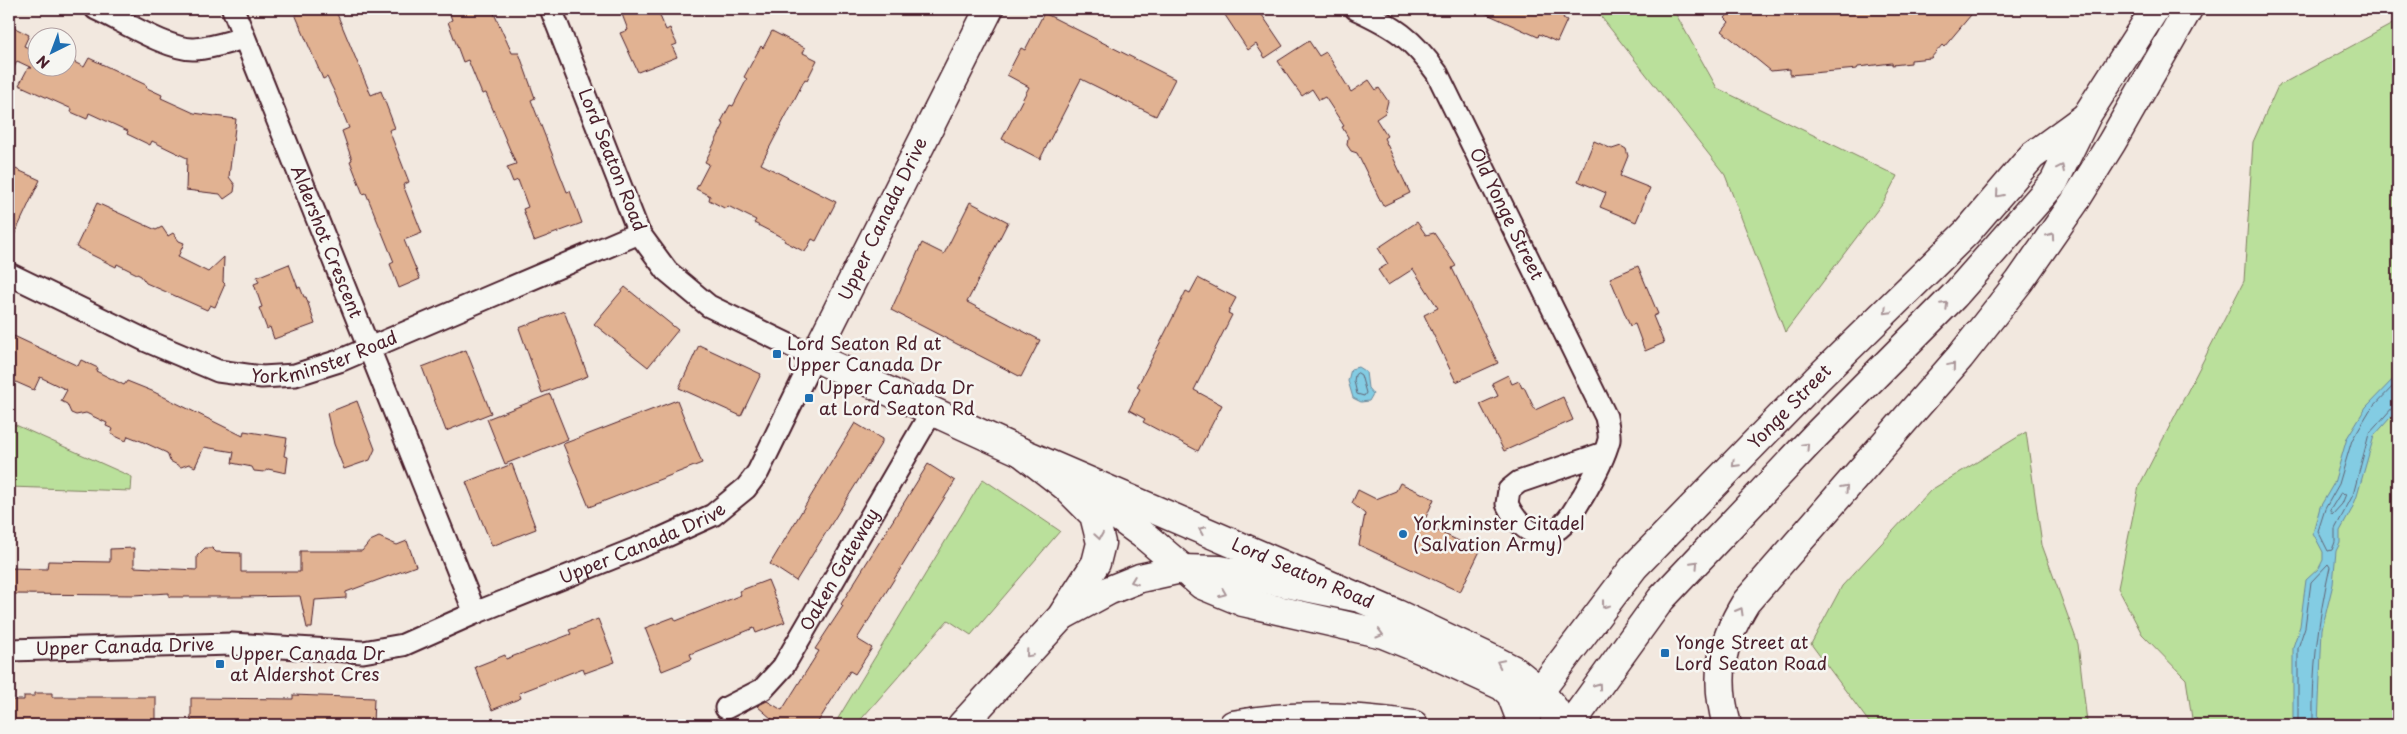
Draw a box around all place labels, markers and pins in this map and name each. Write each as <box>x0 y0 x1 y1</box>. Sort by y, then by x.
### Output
place label: Lord Seaton Rd at Upper Canada Dr <box>787 329 943 377</box>
marker: Lord Seaton Rd at Upper Canada Dr <box>771 348 783 360</box>
place label: Upper Canada Dr at Lord Seaton Rd <box>819 373 975 421</box>
marker: Upper Canada Dr at Lord Seaton Rd <box>803 392 815 404</box>
place label: Yorkminster Citadel (Salvation Army) <box>1413 509 1585 557</box>
marker: Yorkminster Citadel (Salvation Army) <box>1397 528 1409 540</box>
place label: Yonge Street at Lord Seaton Road <box>1675 628 1827 676</box>
place label: Upper Canada Dr at Aldershot Cres <box>230 639 386 687</box>
marker: Yonge Street at Lord Seaton Road <box>1659 647 1671 659</box>
marker: Upper Canada Dr at Aldershot Cres <box>214 658 226 670</box>

